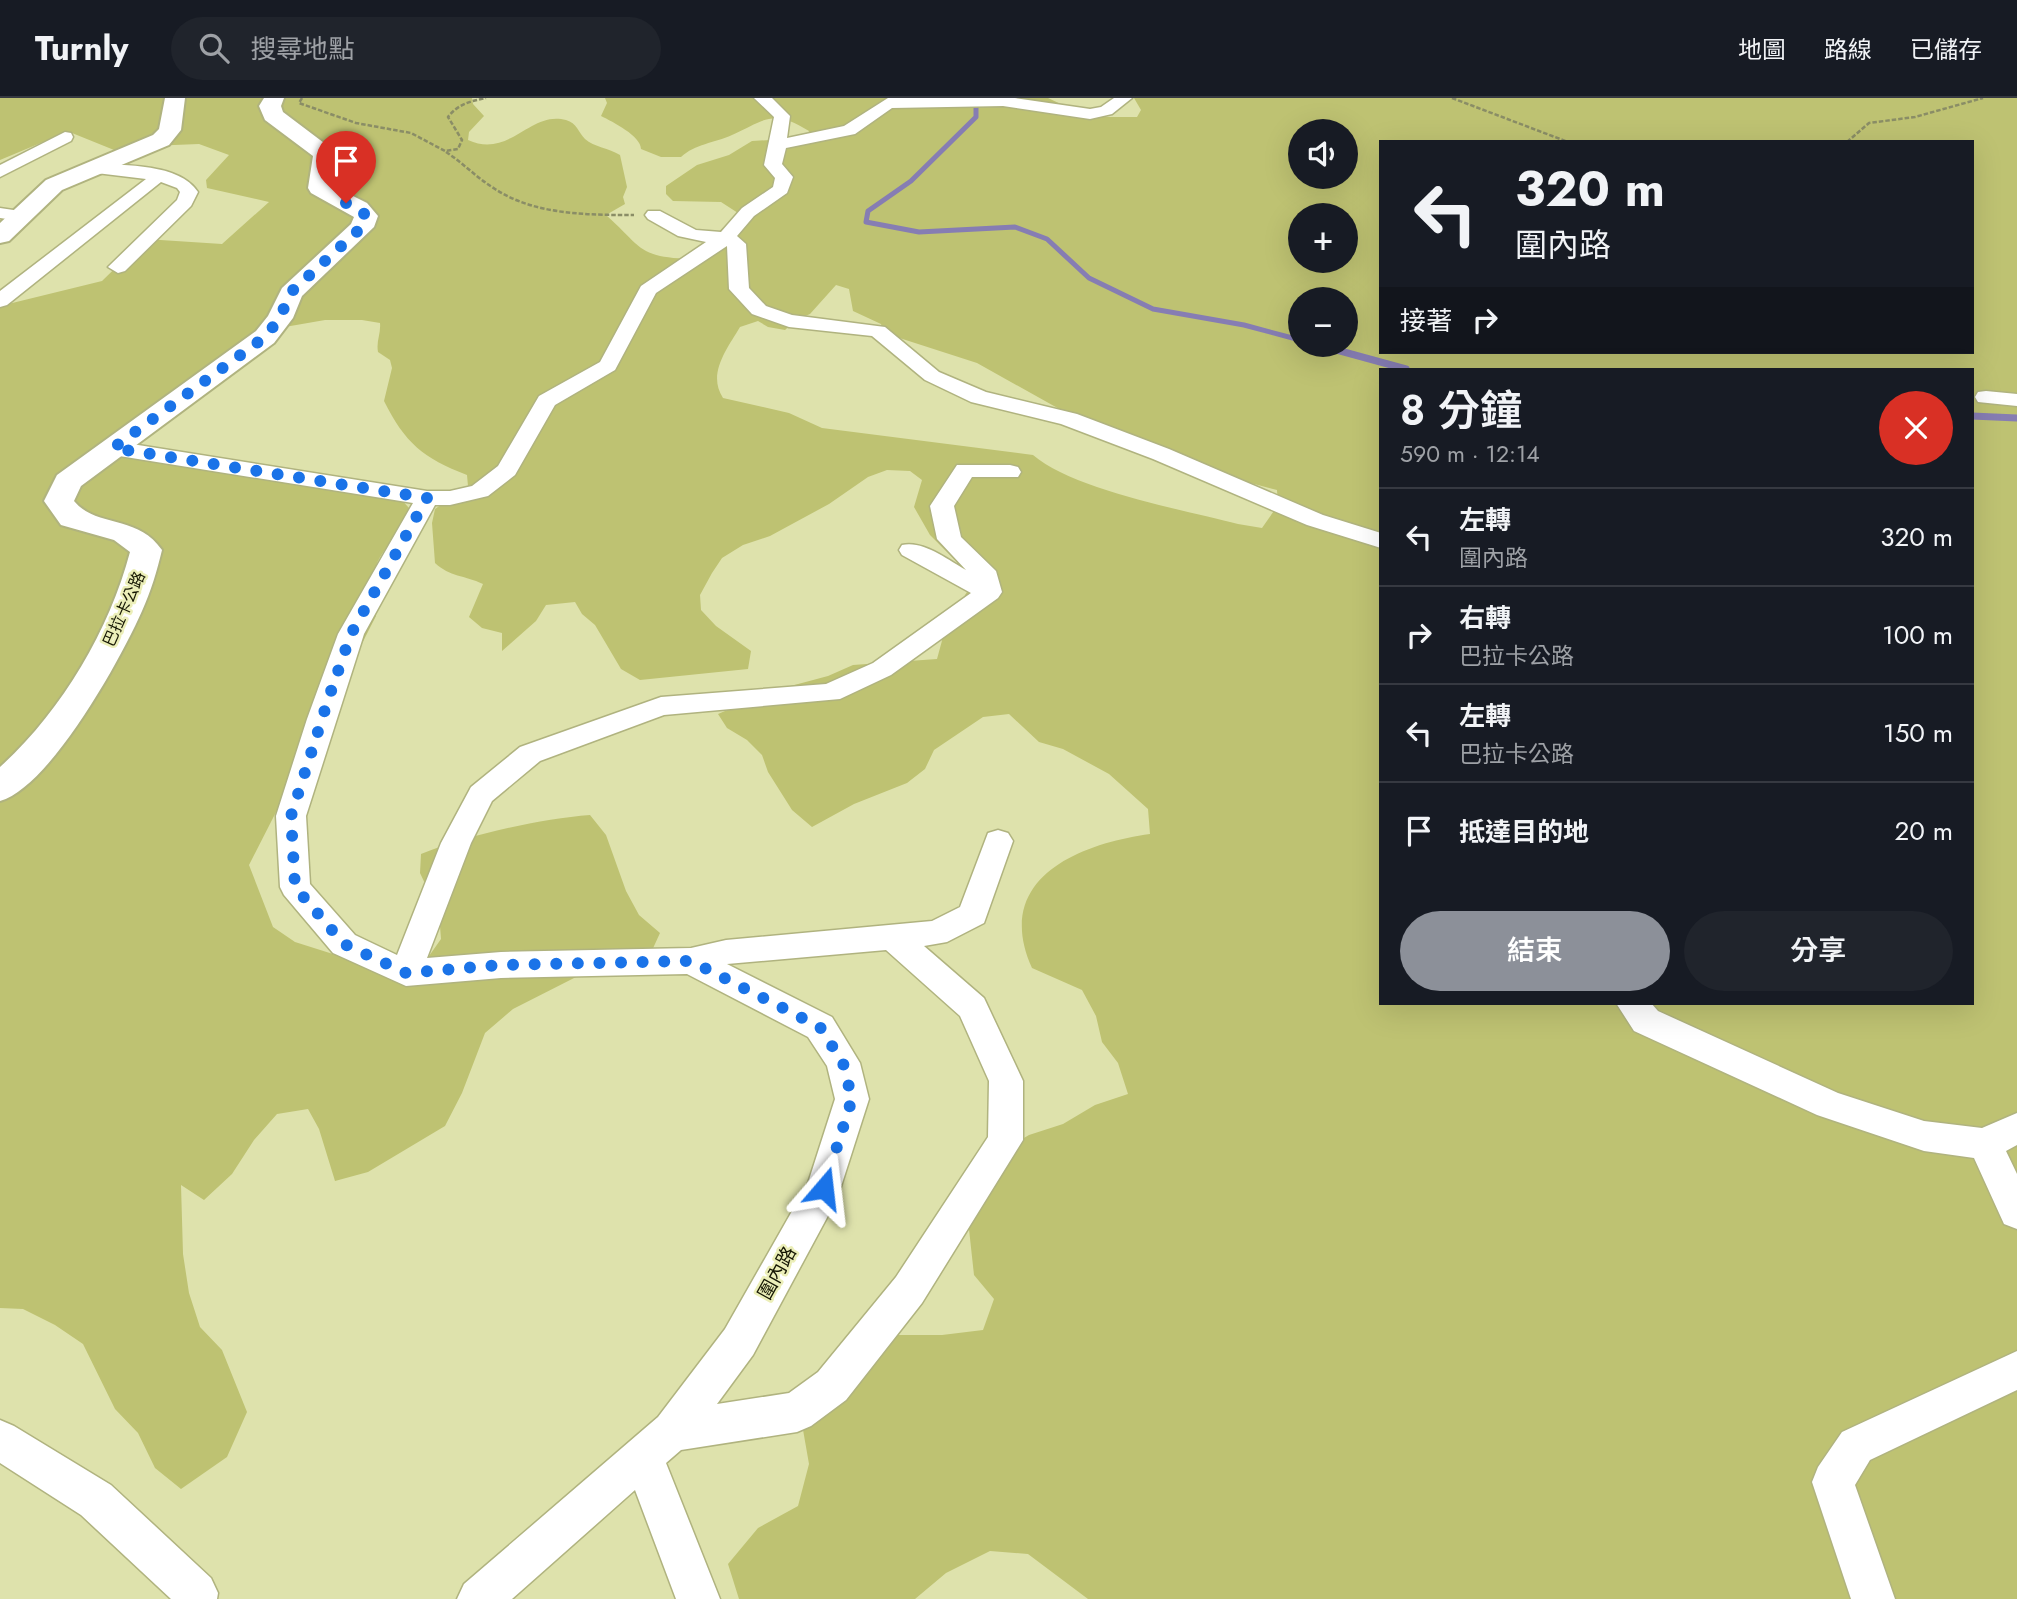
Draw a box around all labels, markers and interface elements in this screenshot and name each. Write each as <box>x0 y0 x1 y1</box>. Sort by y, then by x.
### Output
search box <box>171 17 661 80</box>
text: Turnly <box>35 25 129 72</box>
icon: search <box>195 29 233 67</box>
text: 搜尋地點 <box>251 30 355 68</box>
text: 地圖 <box>1738 32 1786 67</box>
text: 路線 <box>1824 32 1872 67</box>
text: 已儲存 <box>1910 32 1982 67</box>
map controls <box>1288 119 1358 357</box>
button: sound <box>1288 119 1358 189</box>
pin <box>316 131 376 203</box>
icon: arrive <box>327 142 365 180</box>
text: 320 m <box>1515 154 1665 224</box>
icon: left <box>1400 168 1491 259</box>
button: + <box>1288 203 1358 273</box>
text: 圍內路 <box>1515 222 1611 268</box>
button: − <box>1288 287 1358 357</box>
icon: right <box>1466 301 1504 339</box>
text: 接著 <box>1400 302 1452 340</box>
text: 8 分鐘 <box>1400 380 1522 441</box>
button: close <box>1879 391 1953 465</box>
text: 590 m · 12:14 <box>1400 437 1540 471</box>
text: 左轉 <box>1459 501 1511 539</box>
icon: left <box>1400 518 1438 556</box>
text: 320 m <box>1880 518 1953 556</box>
text: 圍內路 <box>1459 541 1528 575</box>
street label: 巴拉卡公路 <box>97 568 151 650</box>
text: 右轉 <box>1459 599 1511 637</box>
icon: right <box>1400 616 1438 654</box>
text: 100 m <box>1882 616 1953 654</box>
text: 巴拉卡公路 <box>1459 639 1574 673</box>
text: 左轉 <box>1459 697 1511 735</box>
icon: left <box>1400 714 1438 752</box>
text: 150 m <box>1883 714 1953 752</box>
text: 巴拉卡公路 <box>1459 737 1574 771</box>
icon: arrive <box>1400 812 1438 850</box>
text: 20 m <box>1895 812 1953 850</box>
text: 抵達目的地 <box>1459 813 1589 851</box>
button: 結束 <box>1400 911 1670 991</box>
button: 分享 <box>1684 911 1953 991</box>
position arrow <box>787 1151 861 1225</box>
street label: 圍內路 <box>751 1242 803 1304</box>

